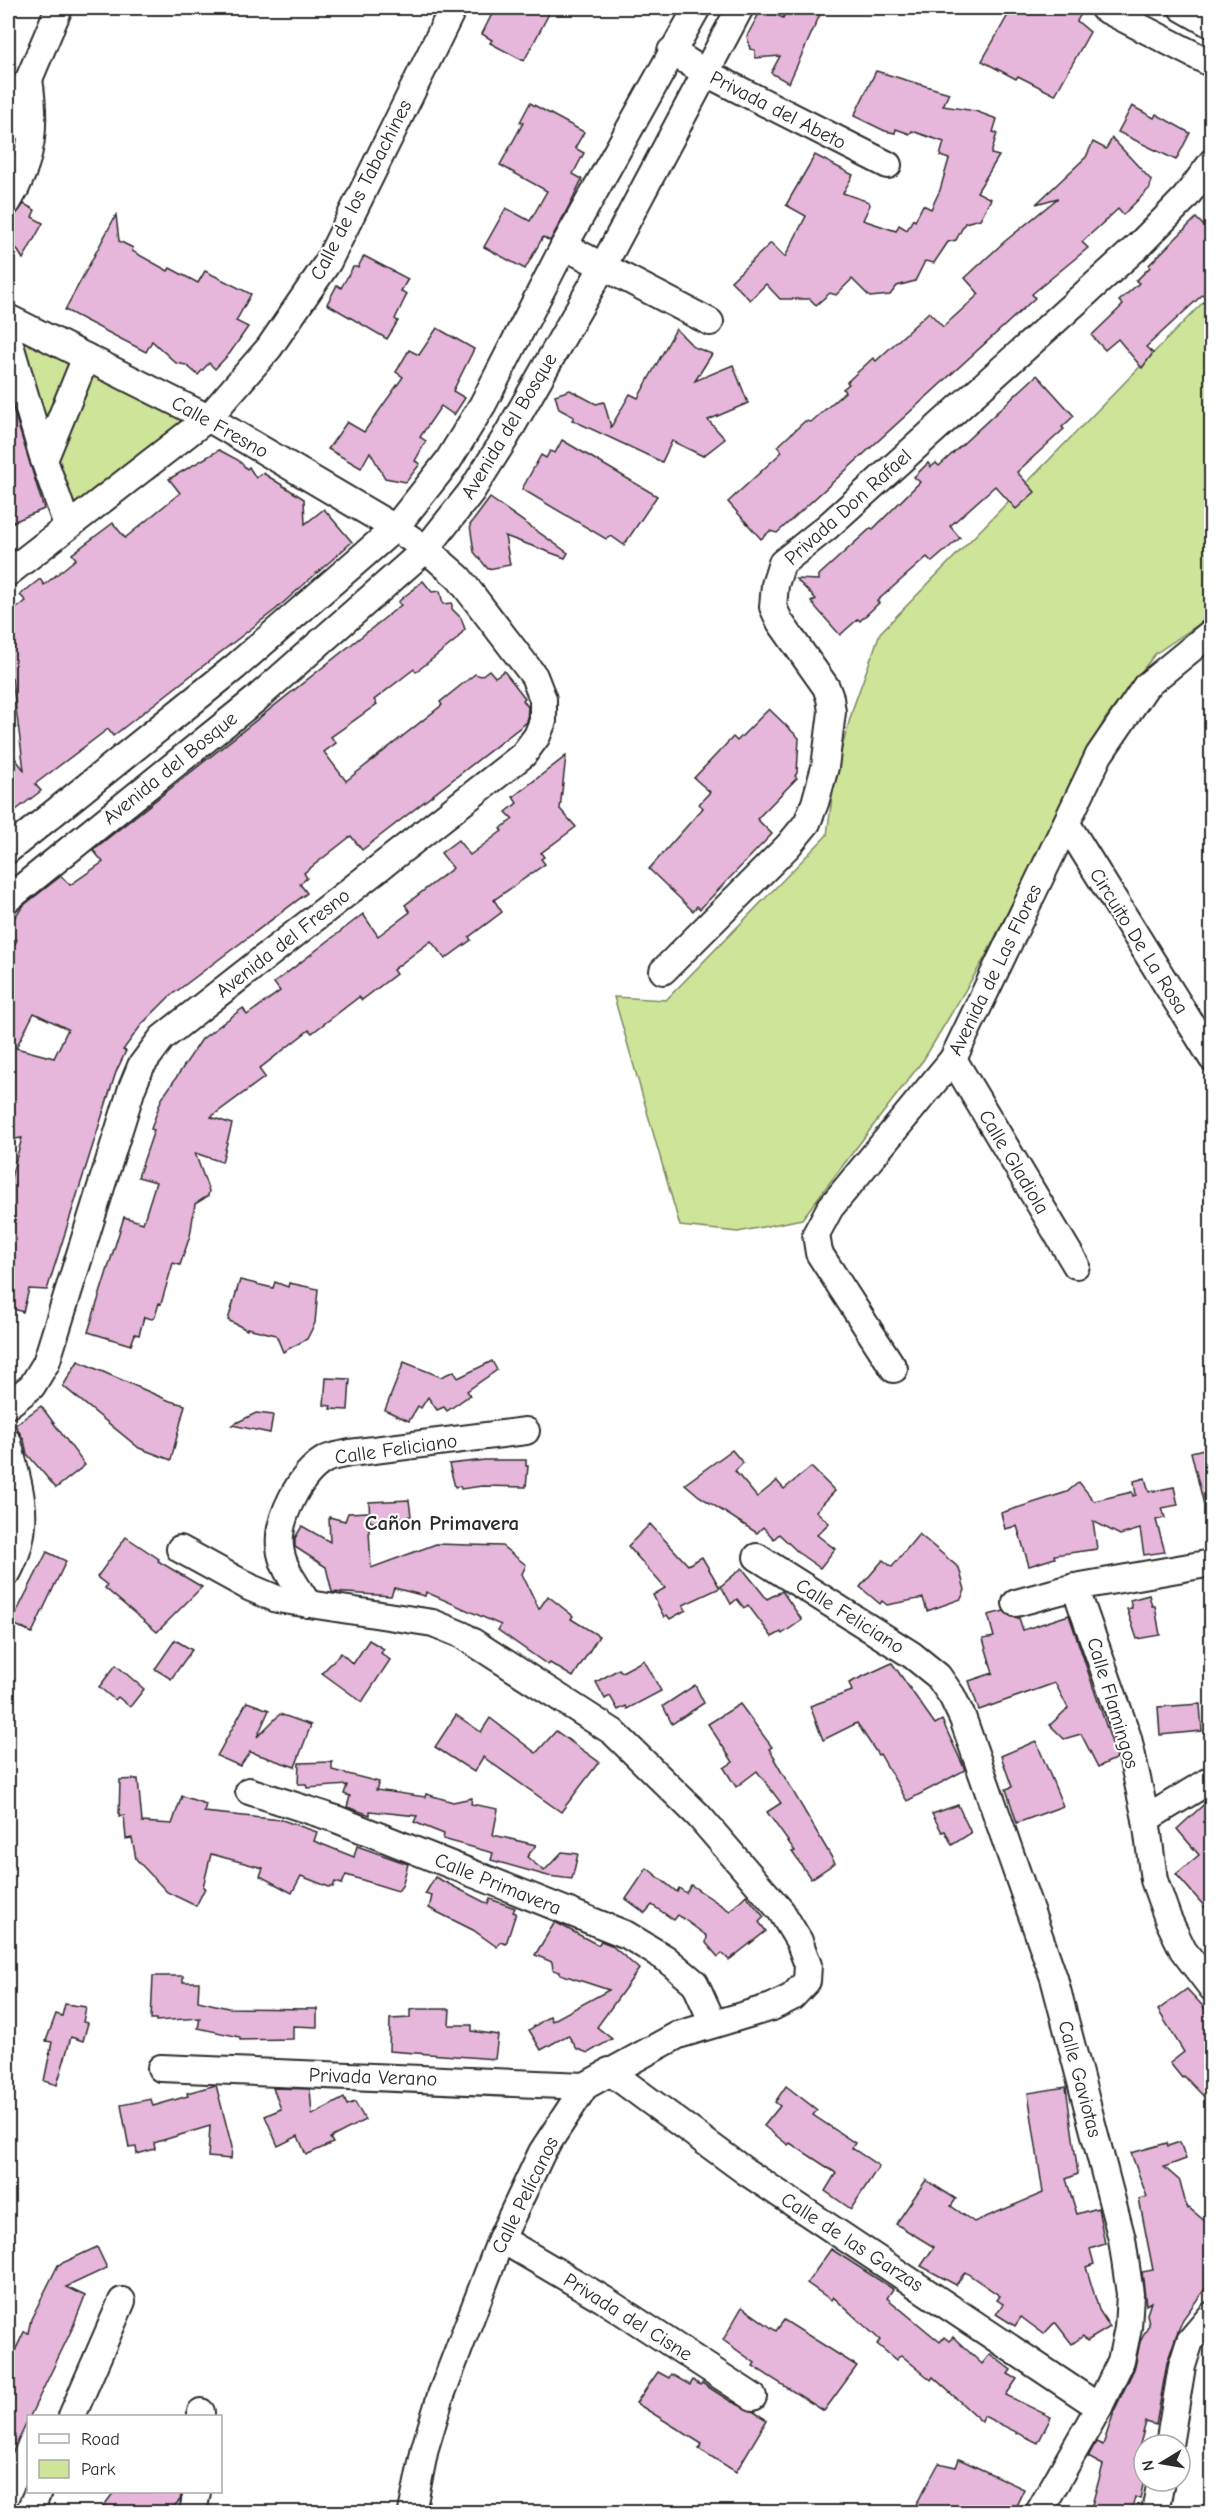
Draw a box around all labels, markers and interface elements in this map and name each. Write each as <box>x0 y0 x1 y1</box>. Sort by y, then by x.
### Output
street label: Privada del Abeto <box>706 66 850 154</box>
street label: Calle de los Tabachines <box>305 96 417 284</box>
street label: Avenida del Bosque <box>456 349 562 503</box>
street label: Calle Fresno <box>168 391 272 463</box>
street label: Privada Don Rafael <box>780 444 916 570</box>
street label: Avenida del Bosque <box>98 707 242 829</box>
street label: Circuito De La Rosa <box>1085 864 1193 1018</box>
street label: Avenida de Las Flores <box>944 881 1046 1059</box>
street label: Avenida del Fresno <box>211 884 355 1002</box>
street label: Calle Gladiola <box>974 1106 1054 1218</box>
street label: Calle Feliciano <box>333 1429 459 1469</box>
district label: Cañon Primavera <box>365 1511 519 1535</box>
street label: Calle Feliciano <box>792 1574 908 1658</box>
street label: Calle Flamingos <box>1082 1635 1144 1771</box>
street label: Calle Primavera <box>431 1848 565 1920</box>
street label: Calle Gaviotas <box>1053 2018 1107 2140</box>
street label: Privada Verano <box>308 2063 438 2091</box>
street label: Calle Pelícanos <box>487 2133 563 2257</box>
street label: Calle de las Garzas <box>777 2188 927 2296</box>
street label: Privada del Cisne <box>559 2268 697 2366</box>
legend <box>27 2415 222 2493</box>
text: Road <box>81 2429 120 2450</box>
north arrow <box>1132 2433 1192 2493</box>
text: Park <box>81 2459 116 2480</box>
text: N <box>1138 2459 1158 2473</box>

